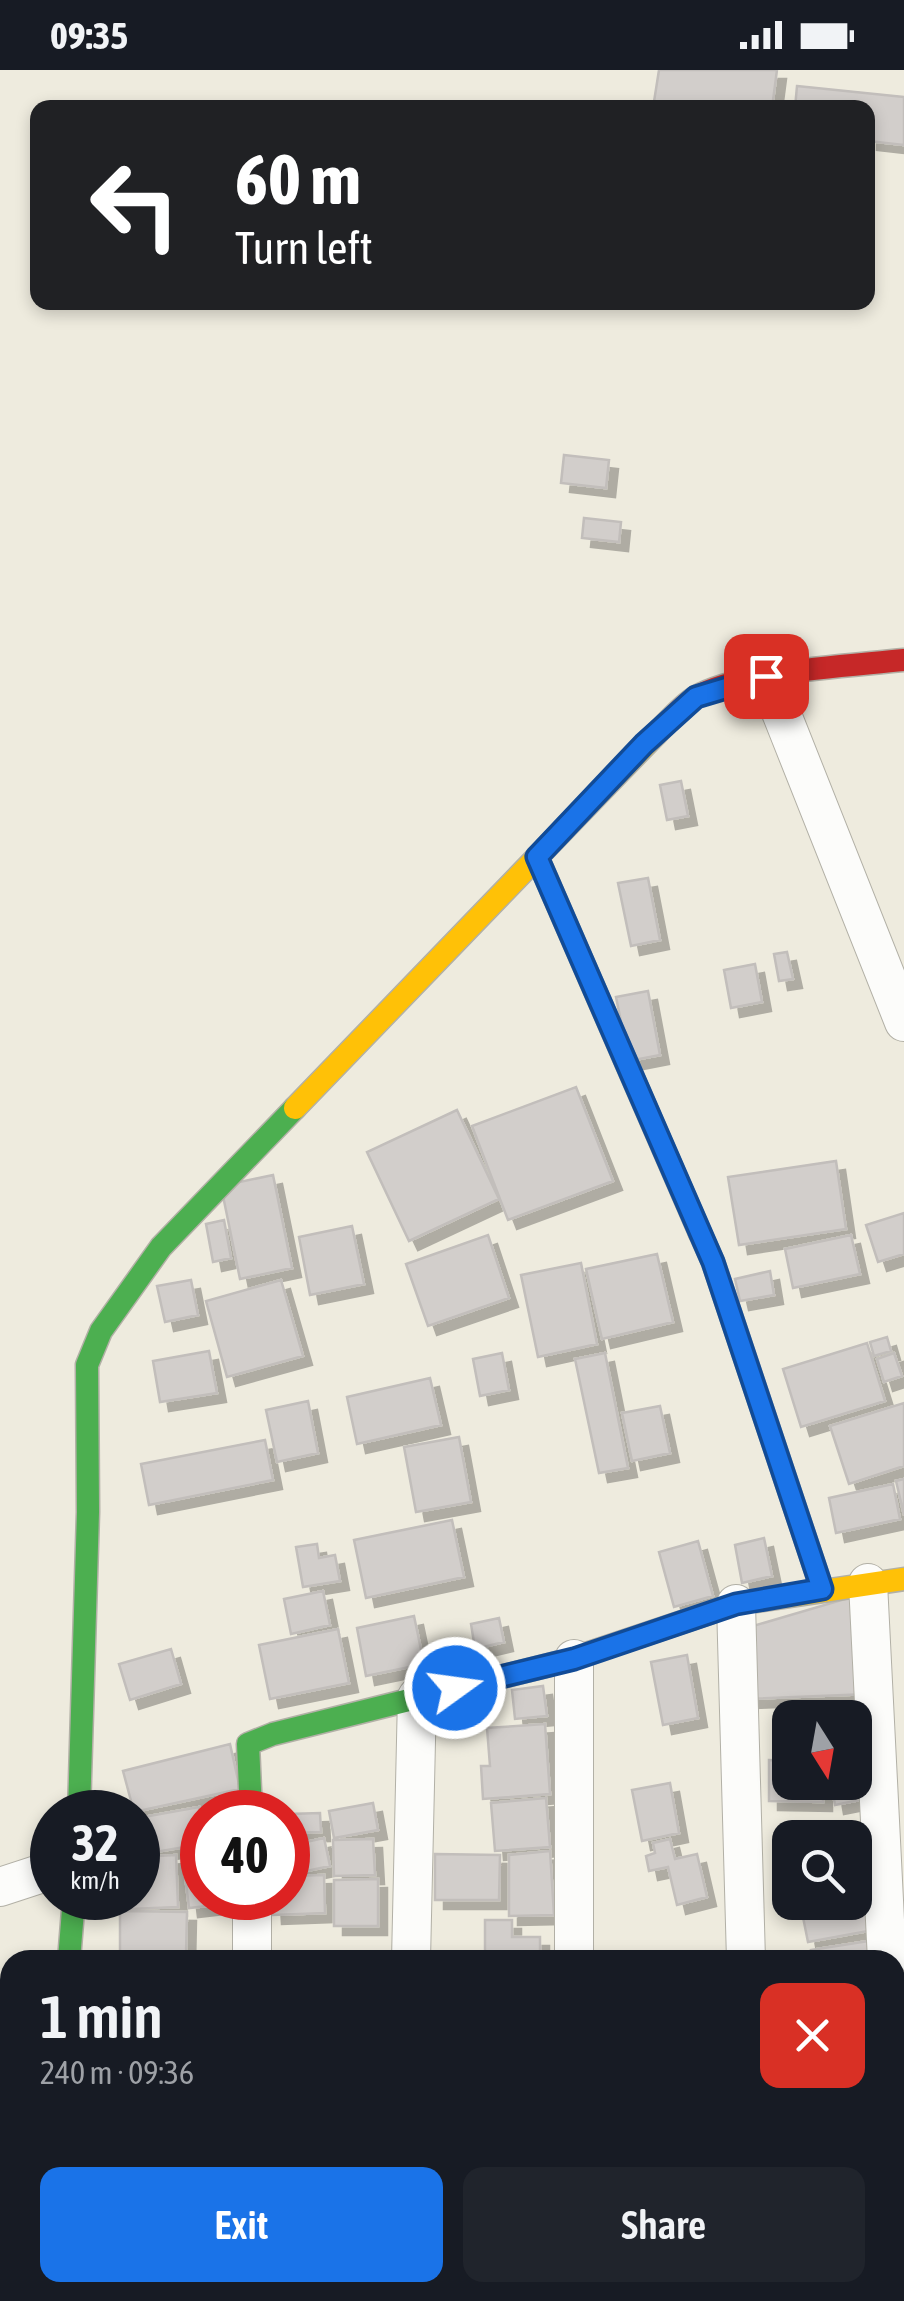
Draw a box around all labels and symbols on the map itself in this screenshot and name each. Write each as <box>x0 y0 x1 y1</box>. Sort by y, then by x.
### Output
pin <box>724 634 809 719</box>
position arrow <box>403 1636 507 1740</box>
north arrow <box>772 1700 872 1800</box>
speed limit sign: 40 <box>180 1790 310 1920</box>

